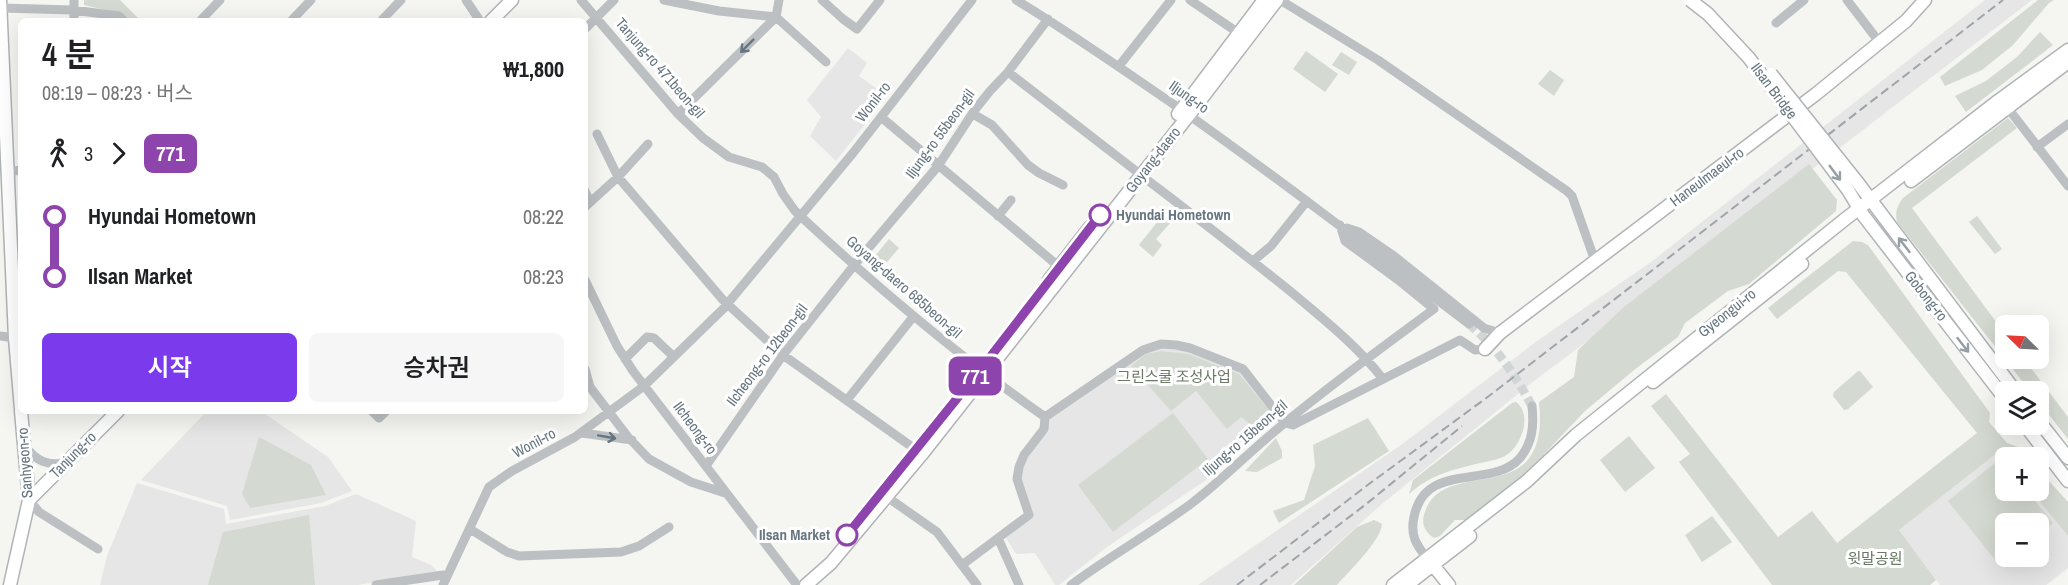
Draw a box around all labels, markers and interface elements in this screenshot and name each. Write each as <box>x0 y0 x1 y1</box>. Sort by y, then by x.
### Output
street label: Tanjung-ro 471beon-gil <box>611 13 710 122</box>
text: 4 분 <box>42 32 95 76</box>
one-way arrow <box>739 39 754 53</box>
text: ₩1,800 <box>503 54 564 84</box>
street label: Ilsan Bridge <box>1746 58 1803 123</box>
street label: Iljung-ro <box>1165 75 1214 118</box>
street label: Wonil-ro <box>850 77 895 126</box>
text: 08:19 – 08:23 · 버스 <box>42 79 193 106</box>
street label: Iljung-ro 55beon-gil <box>900 85 979 183</box>
street label: Goyang-daero <box>1120 122 1185 197</box>
icon: walk <box>42 137 75 170</box>
icon: forward <box>102 137 135 170</box>
text: 771 <box>156 139 185 168</box>
text: 3 <box>84 140 93 167</box>
street label: Haneulmaeul-ro <box>1665 142 1748 211</box>
one-way arrow <box>1829 165 1841 181</box>
text: Hyundai Hometown <box>88 201 256 231</box>
text: 08:22 <box>523 203 564 230</box>
marker: Hyundai Hometown <box>1089 204 1111 226</box>
place label: Hyundai Hometown <box>1116 204 1231 225</box>
street label: Goyang-daero 685beon-gil <box>842 230 967 343</box>
one-way arrow <box>1897 238 1910 254</box>
text: Ilsan Market <box>88 261 192 291</box>
text: 08:23 <box>523 263 564 290</box>
street label: Gobong-ro <box>1900 266 1953 325</box>
street label: Gyeongui-ro <box>1693 283 1760 342</box>
street label: Ilcheong-ro 12beon-gil <box>721 299 812 410</box>
north arrow <box>1995 315 2049 369</box>
map controls <box>1995 315 2049 567</box>
button: 시작 <box>42 333 297 402</box>
button: 승차권 <box>309 333 564 402</box>
one-way arrow <box>1956 336 1969 352</box>
line badge: 771 <box>940 356 1010 395</box>
text: 771 <box>961 362 989 391</box>
park label: 그린스쿨 조성사업 <box>1117 366 1231 387</box>
button: layers <box>1995 381 2049 435</box>
street label: Iljung-ro 15beon-gil <box>1198 395 1292 480</box>
street label: Ilcheong-ro <box>668 397 722 459</box>
street label: Wonil-ro <box>508 422 559 463</box>
street label: Tanjung-ro <box>45 426 101 483</box>
street label: Sanhyeon-ro <box>12 427 37 499</box>
one-way arrow <box>596 432 616 443</box>
button: + <box>1995 447 2049 501</box>
button: − <box>1995 513 2049 567</box>
place label: Ilsan Market <box>759 524 830 545</box>
marker: Ilsan Market <box>836 524 858 546</box>
park label: 윗말공원 <box>1847 548 1903 569</box>

